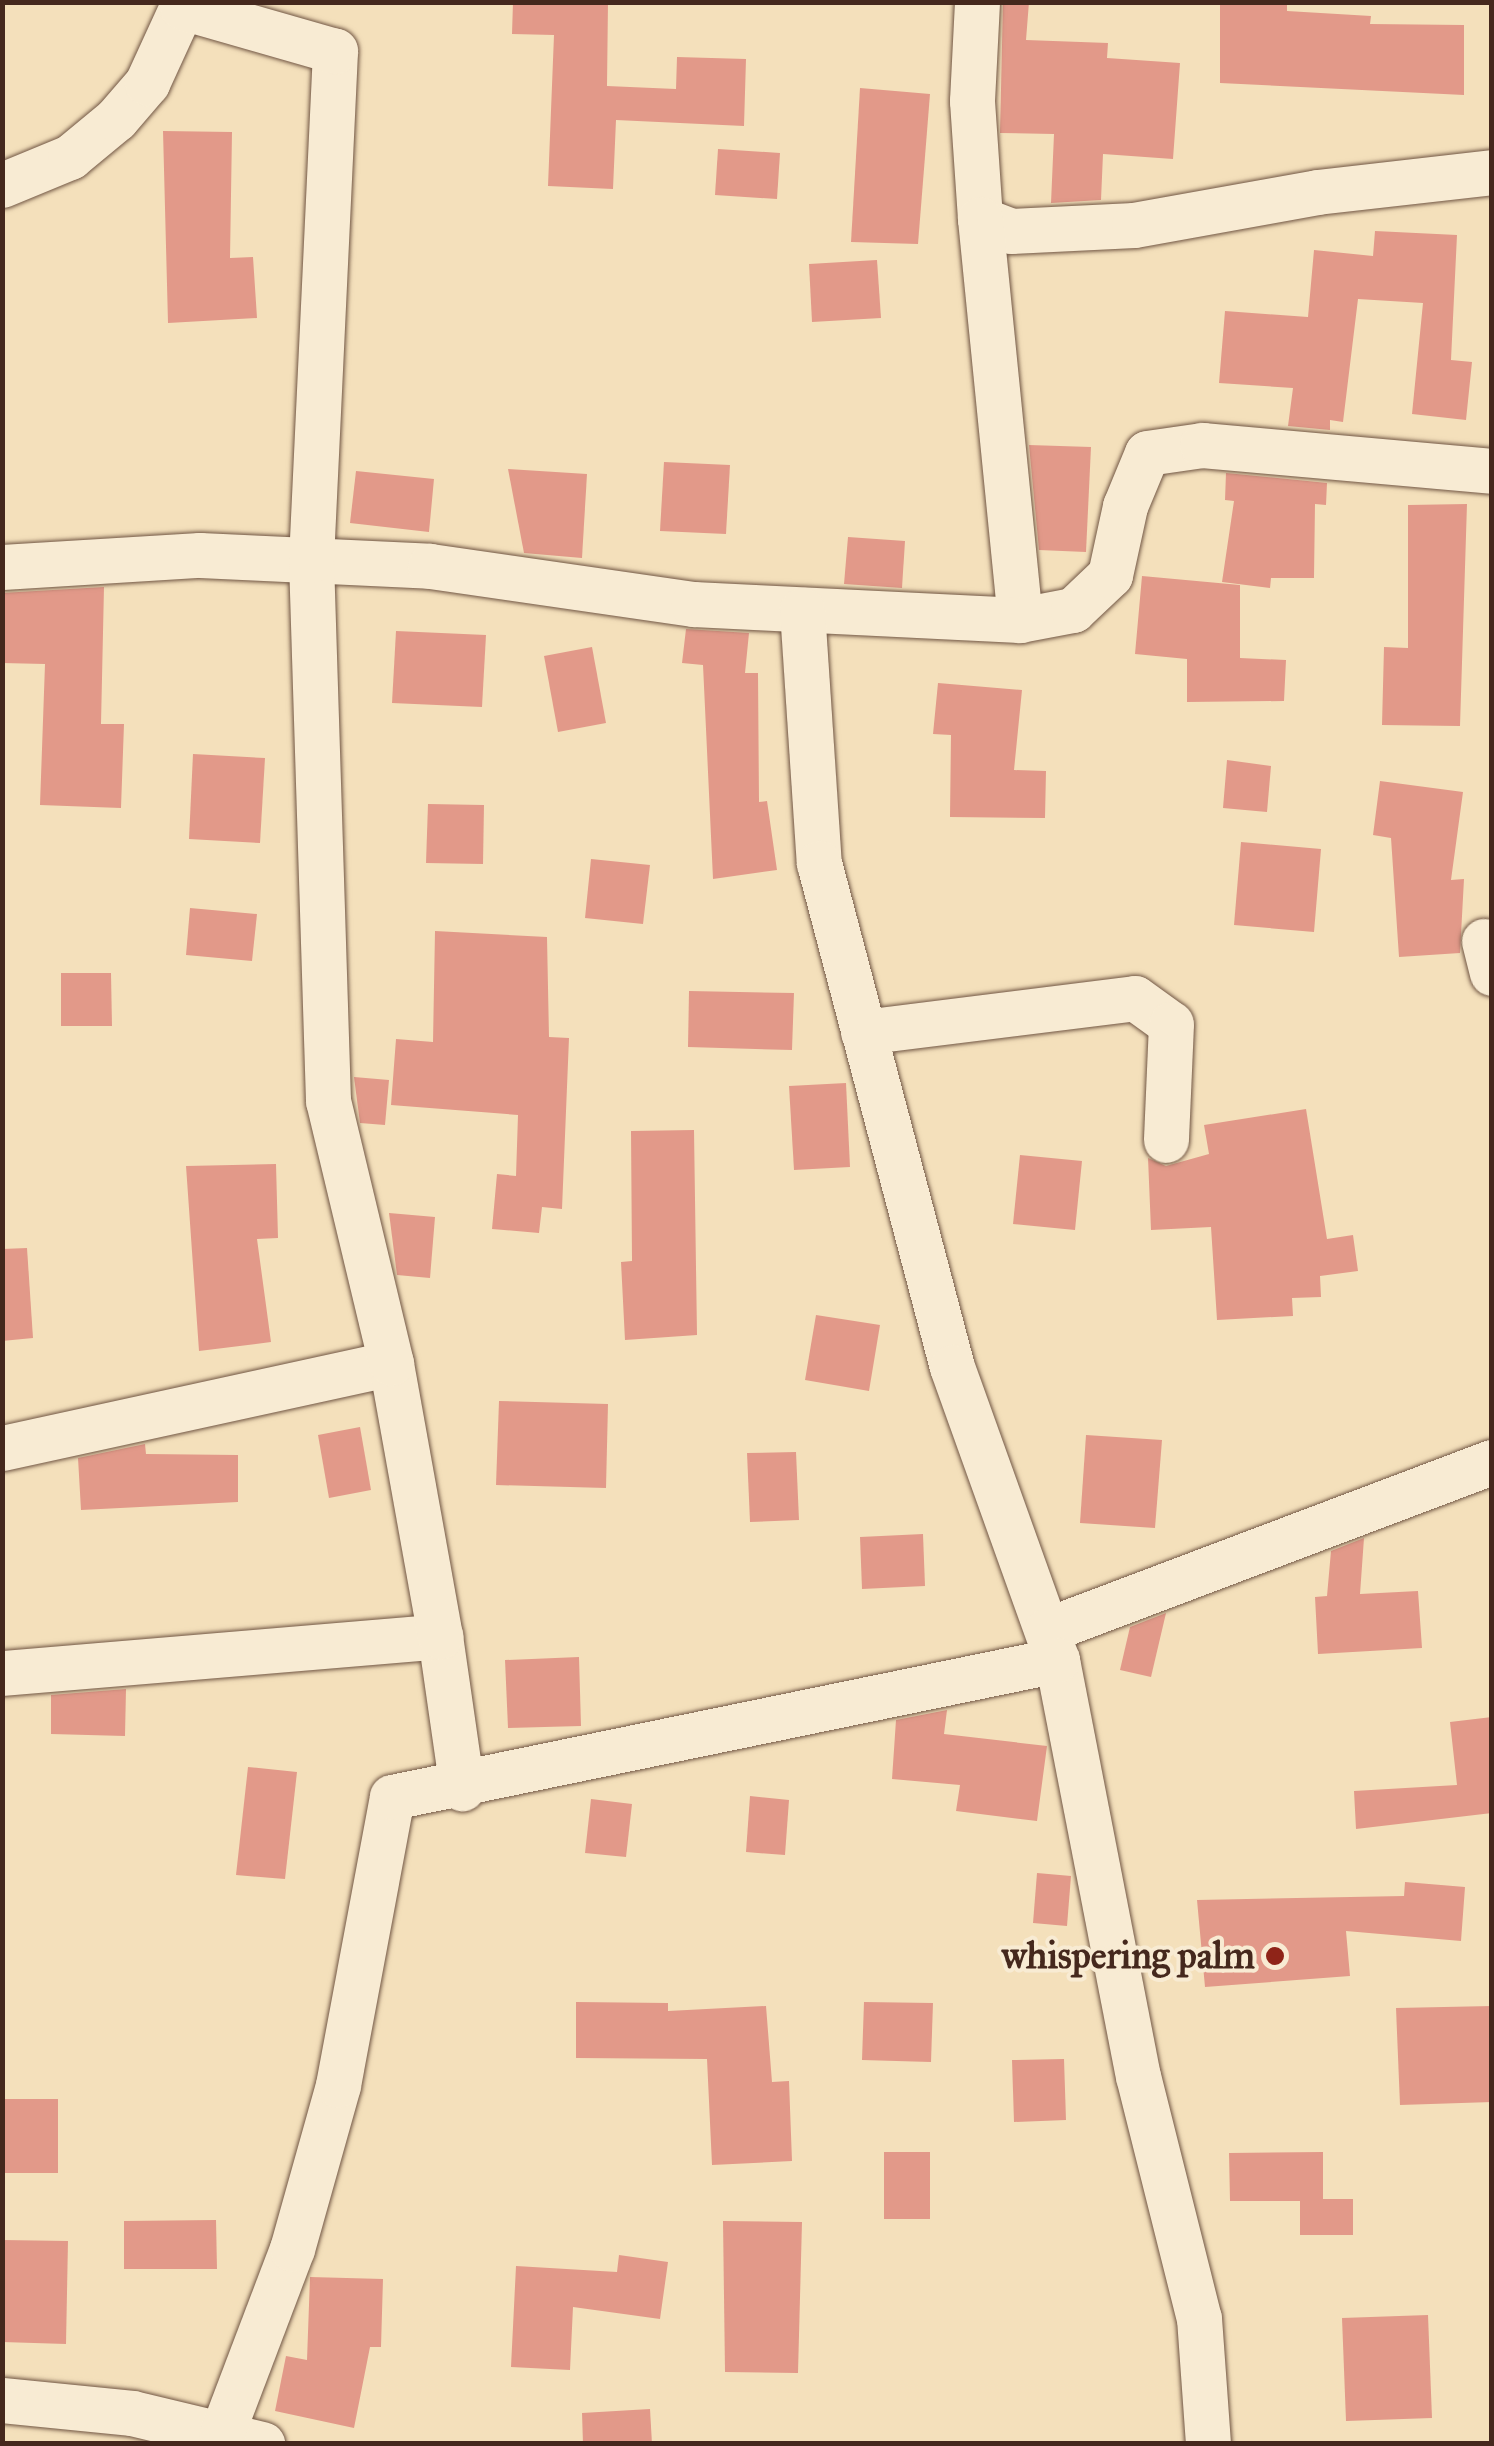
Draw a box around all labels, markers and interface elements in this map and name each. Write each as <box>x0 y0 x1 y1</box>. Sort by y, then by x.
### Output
place label: whispering palm <box>1002 1933 1255 1979</box>
marker: whispering palm <box>1264 1945 1286 1967</box>

